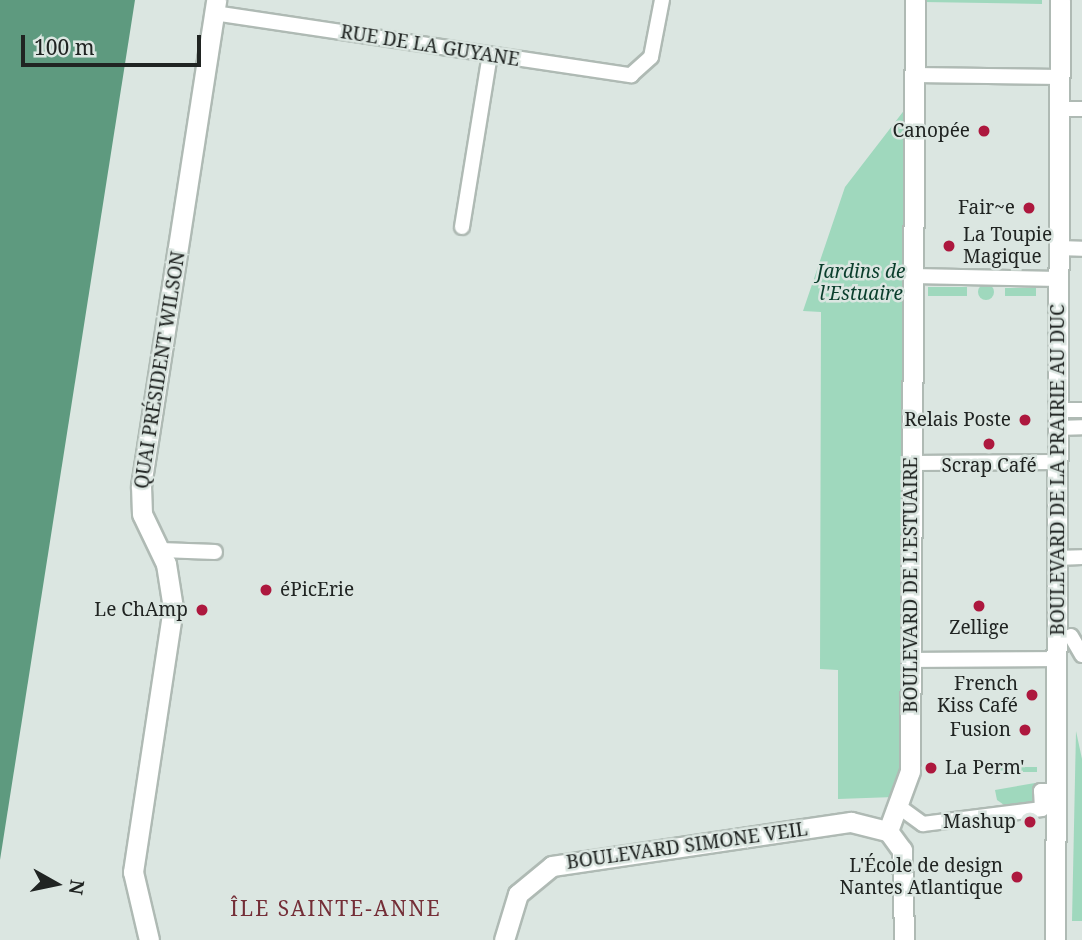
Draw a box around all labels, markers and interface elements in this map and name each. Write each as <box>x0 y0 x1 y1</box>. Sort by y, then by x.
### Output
scale bar <box>24 21 205 65</box>
street label: RUE DE LA GUYANE <box>339 21 521 71</box>
text: 100 m <box>34 33 95 61</box>
place label: Canopée <box>892 120 970 142</box>
marker: Canopée <box>976 123 992 139</box>
place label: Fair~e <box>958 197 1015 219</box>
marker: Fair~e <box>1021 200 1037 216</box>
place label: La Toupie Magique <box>963 224 1052 268</box>
marker: La Toupie Magique <box>941 238 957 254</box>
street label: QUAI PRÉSIDENT WILSON <box>130 250 190 490</box>
park label: Jardins de l'Estuaire <box>817 261 905 305</box>
street label: BOULEVARD DE LA PRAIRIE AU DUC <box>1047 304 1069 636</box>
place label: Relais Poste <box>904 409 1011 431</box>
marker: Relais Poste <box>1017 412 1033 428</box>
marker: Scrap Café <box>981 436 997 452</box>
place label: Scrap Café <box>941 455 1037 477</box>
street label: BOULEVARD DE L'ESTUAIRE <box>900 457 922 713</box>
place label: éPicErie <box>280 579 354 601</box>
marker: éPicErie <box>258 582 274 598</box>
marker: Zellige <box>971 598 987 614</box>
place label: Le ChAmp <box>94 599 188 621</box>
marker: Le ChAmp <box>194 602 210 618</box>
place label: Zellige <box>949 617 1009 639</box>
place label: French Kiss Café <box>937 673 1018 717</box>
marker: French Kiss Café <box>1024 687 1040 703</box>
place label: Fusion <box>950 719 1011 741</box>
marker: Fusion <box>1017 722 1033 738</box>
place label: La Perm' <box>945 757 1024 779</box>
marker: La Perm' <box>923 760 939 776</box>
place label: Mashup <box>943 811 1016 833</box>
marker: Mashup <box>1022 814 1038 830</box>
street label: BOULEVARD SIMONE VEIL <box>565 818 809 874</box>
north arrow <box>21 849 91 919</box>
place label: L'École de design Nantes Atlantique <box>840 855 1003 899</box>
marker: L'École de design Nantes Atlantique <box>1009 869 1025 885</box>
text: N <box>63 878 91 897</box>
district label: ÎLE SAINTE-ANNE <box>232 895 440 921</box>

